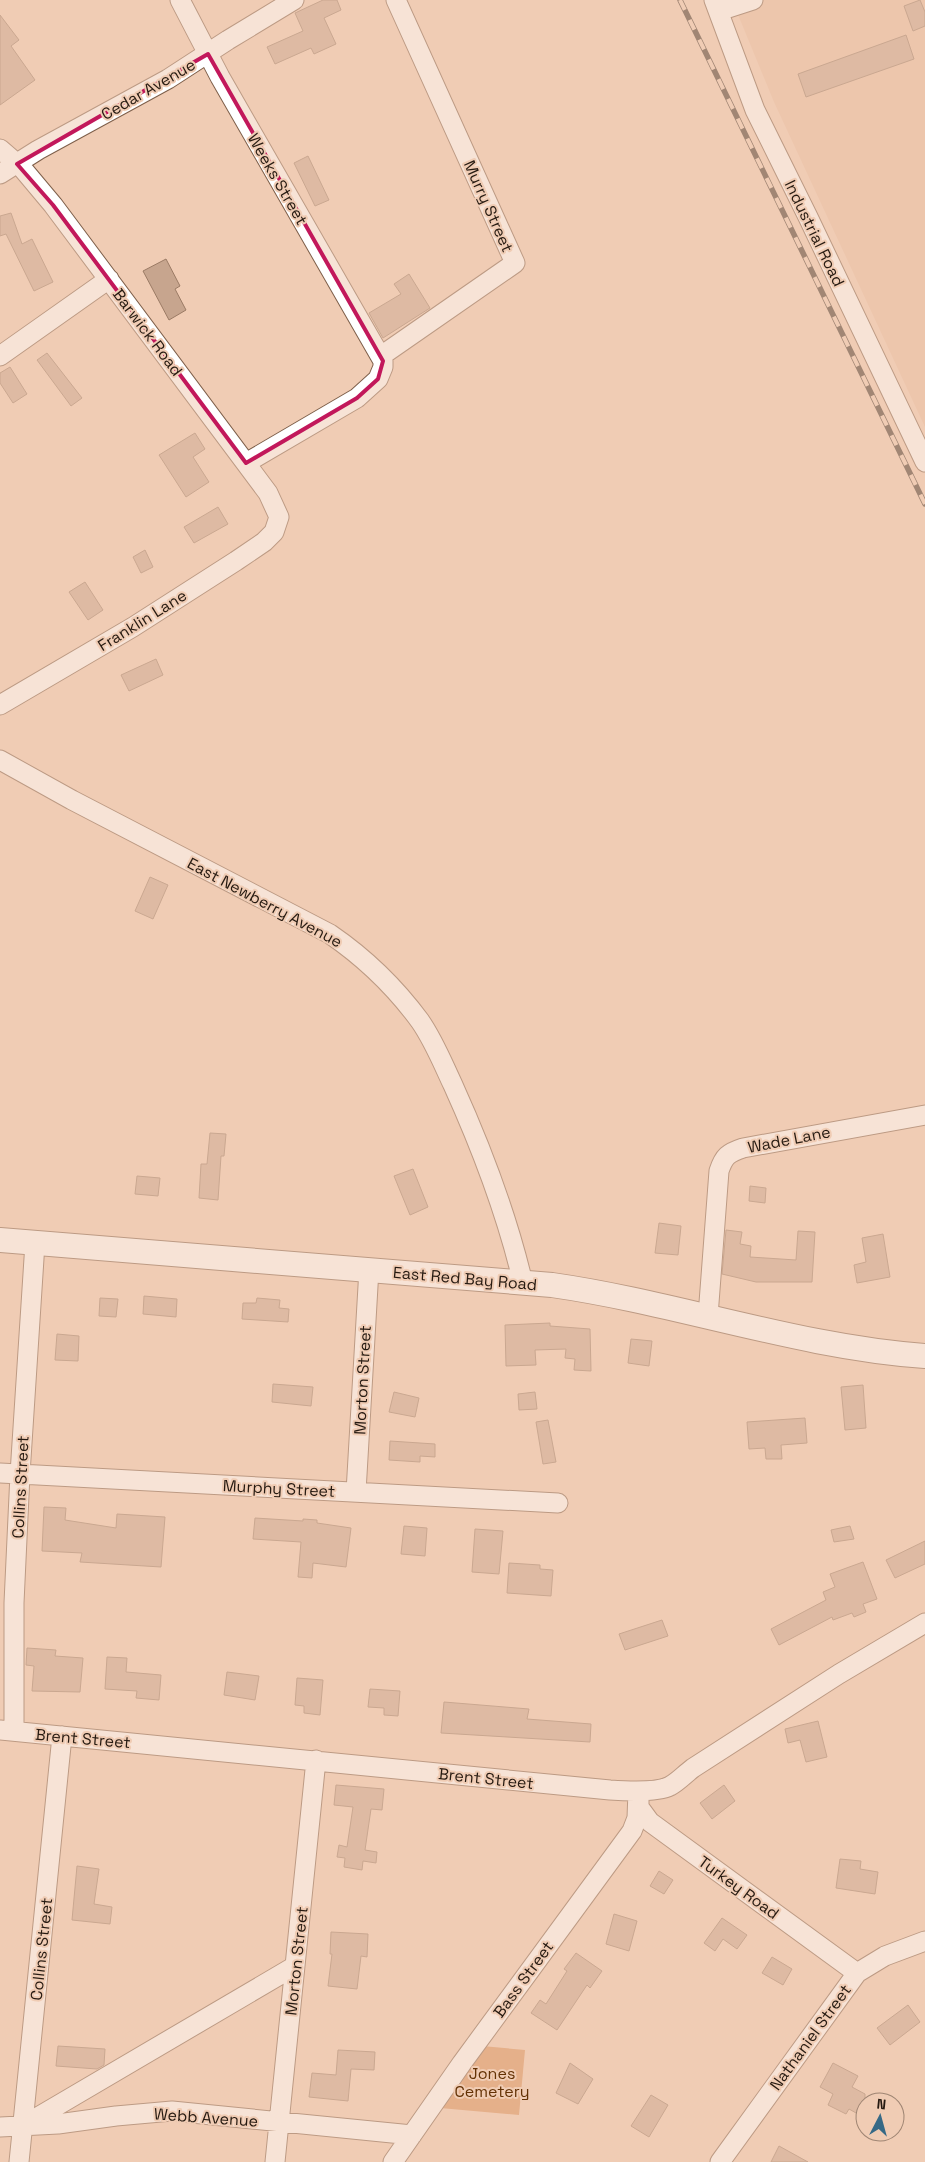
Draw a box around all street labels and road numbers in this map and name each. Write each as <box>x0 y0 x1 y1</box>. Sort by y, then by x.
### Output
street label: Cedar Avenue <box>97 54 199 125</box>
street label: Weeks Street <box>243 130 312 229</box>
street label: Murry Street <box>459 157 518 255</box>
street label: Industrial Road <box>780 177 849 290</box>
street label: Barwick Road <box>108 284 187 380</box>
street label: Franklin Lane <box>94 585 191 656</box>
street label: East Newberry Avenue <box>184 853 346 952</box>
street label: Wade Lane <box>746 1121 832 1158</box>
street label: East Red Bay Road <box>392 1262 538 1295</box>
street label: Morton Street <box>349 1325 376 1435</box>
street label: Collins Street <box>7 1435 34 1539</box>
street label: Murphy Street <box>222 1475 336 1502</box>
street label: Brent Street <box>34 1724 132 1753</box>
street label: Brent Street <box>437 1763 535 1794</box>
street label: Turkey Road <box>694 1851 783 1924</box>
street label: Collins Street <box>26 1897 57 2001</box>
street label: Morton Street <box>280 1905 313 2017</box>
street label: Bass Street <box>489 1937 558 2022</box>
street label: Nathaniel Street <box>765 1980 856 2094</box>
street label: Webb Avenue <box>153 2103 259 2132</box>

